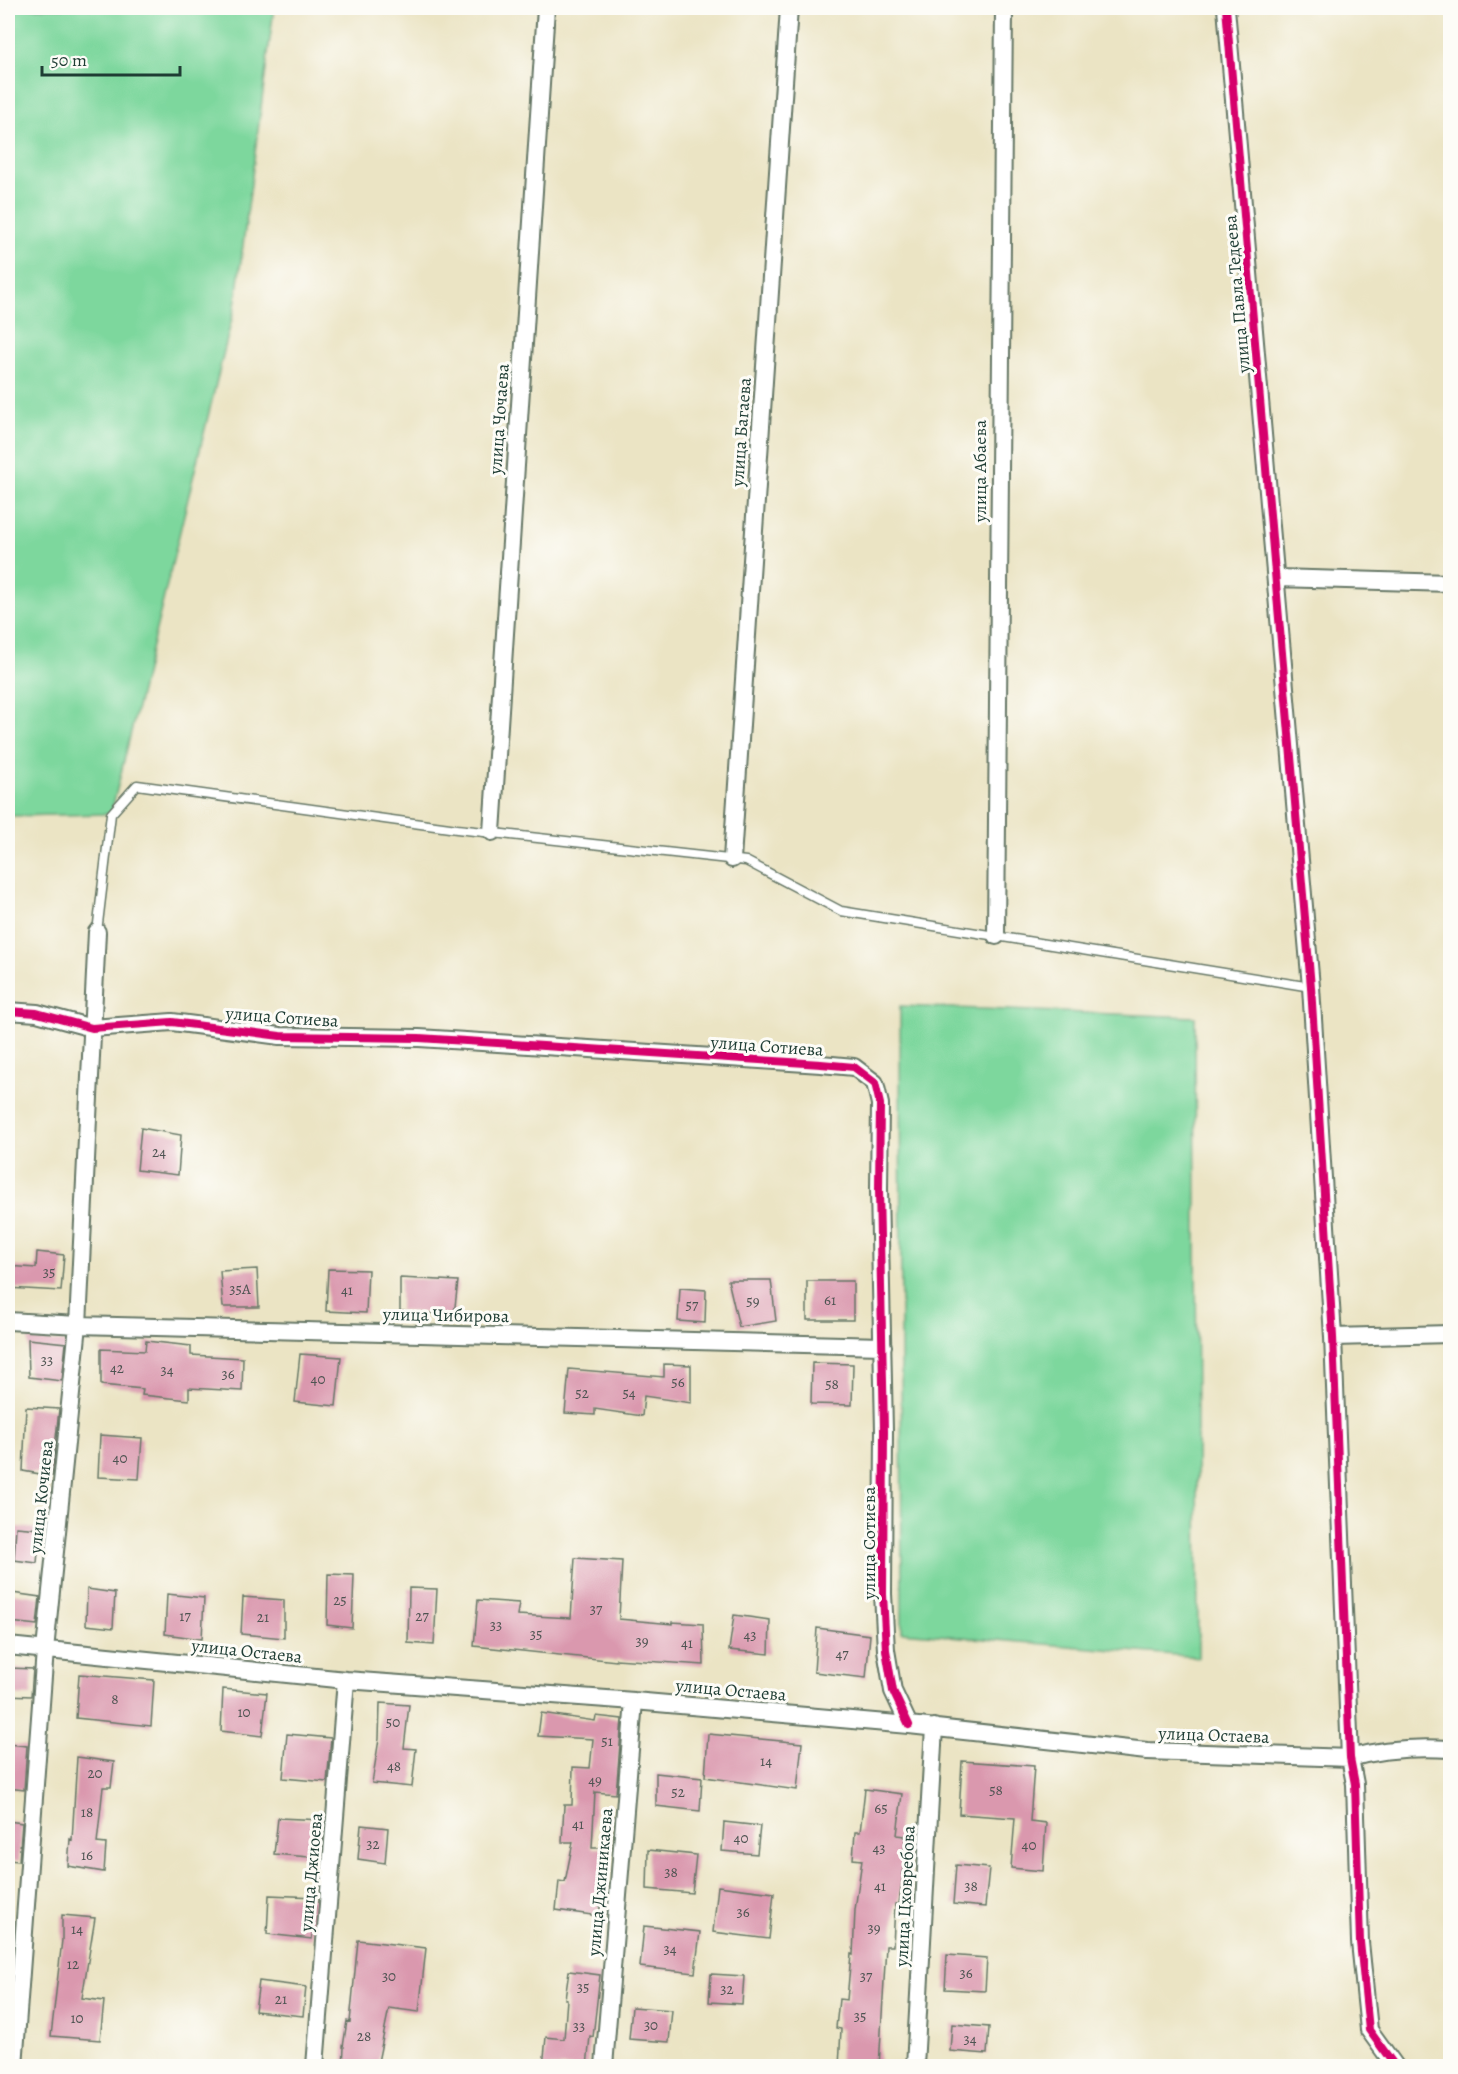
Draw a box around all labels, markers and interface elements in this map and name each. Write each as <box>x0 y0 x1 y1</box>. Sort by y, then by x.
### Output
scale bar <box>42 39 180 77</box>
text: 50 m <box>51 48 87 72</box>
street label: улица Павла Тедеева <box>1218 213 1256 375</box>
street label: улица Чочаева <box>483 362 515 476</box>
street label: улица Багаева <box>725 376 757 488</box>
street label: улица Абаева <box>968 419 992 523</box>
street label: улица Сотиева <box>224 1001 340 1033</box>
street label: улица Сотиева <box>709 1030 825 1062</box>
house number: 24 <box>152 1142 166 1162</box>
house number: 35 <box>43 1262 55 1282</box>
house number: 35А <box>229 1279 251 1299</box>
house number: 41 <box>341 1280 353 1300</box>
house number: 61 <box>824 1290 836 1310</box>
house number: 59 <box>746 1291 760 1311</box>
house number: 57 <box>686 1295 699 1315</box>
street label: улица Чибирова <box>382 1302 510 1328</box>
house number: 33 <box>41 1350 53 1370</box>
house number: 42 <box>110 1358 124 1378</box>
house number: 34 <box>160 1360 174 1380</box>
house number: 36 <box>221 1364 235 1384</box>
house number: 40 <box>311 1369 325 1389</box>
house number: 56 <box>671 1372 685 1392</box>
house number: 58 <box>825 1374 839 1394</box>
house number: 52 <box>575 1383 589 1403</box>
house number: 54 <box>622 1383 636 1403</box>
street label: улица Кочиева <box>23 1438 59 1556</box>
house number: 40 <box>113 1448 127 1468</box>
street label: улица Сотиева <box>857 1486 881 1601</box>
house number: 25 <box>333 1590 347 1610</box>
house number: 37 <box>590 1599 603 1619</box>
house number: 17 <box>179 1606 191 1626</box>
house number: 27 <box>415 1606 429 1626</box>
house number: 21 <box>257 1607 269 1627</box>
house number: 33 <box>490 1615 502 1635</box>
house number: 35 <box>530 1624 542 1644</box>
house number: 43 <box>743 1625 757 1645</box>
house number: 39 <box>635 1631 649 1651</box>
street label: улица Остаева <box>189 1633 304 1669</box>
house number: 41 <box>681 1633 693 1653</box>
house number: 47 <box>835 1644 849 1664</box>
street label: улица Остаева <box>674 1673 788 1707</box>
house number: 8 <box>111 1689 119 1709</box>
house number: 10 <box>237 1702 251 1722</box>
house number: 50 <box>386 1712 400 1732</box>
street label: улица Остаева <box>1157 1721 1271 1749</box>
house number: 51 <box>601 1731 613 1751</box>
house number: 14 <box>760 1751 772 1771</box>
house number: 48 <box>387 1756 401 1776</box>
house number: 20 <box>87 1763 103 1783</box>
house number: 49 <box>588 1770 602 1790</box>
house number: 58 <box>989 1780 1003 1800</box>
house number: 52 <box>671 1782 685 1802</box>
house number: 65 <box>874 1798 888 1818</box>
house number: 18 <box>81 1802 93 1822</box>
street label: улица Джиникаева <box>581 1806 618 1958</box>
street label: улица Джиоева <box>294 1811 328 1933</box>
house number: 41 <box>572 1814 584 1834</box>
street label: улица Цховребова <box>889 1824 921 1968</box>
house number: 40 <box>734 1828 748 1848</box>
house number: 32 <box>366 1834 380 1854</box>
house number: 40 <box>1022 1835 1036 1855</box>
house number: 43 <box>872 1838 886 1858</box>
house number: 16 <box>81 1845 93 1865</box>
house number: 38 <box>664 1862 678 1882</box>
house number: 41 <box>874 1876 886 1896</box>
house number: 38 <box>964 1876 978 1896</box>
house number: 36 <box>736 1902 750 1922</box>
house number: 39 <box>867 1918 881 1938</box>
house number: 14 <box>71 1919 83 1939</box>
house number: 34 <box>663 1939 677 1959</box>
house number: 12 <box>67 1954 79 1974</box>
house number: 36 <box>959 1963 973 1983</box>
house number: 30 <box>382 1966 396 1986</box>
house number: 37 <box>860 1966 873 1986</box>
house number: 35 <box>577 1977 589 1997</box>
house number: 32 <box>720 1979 734 1999</box>
house number: 21 <box>275 1989 287 2009</box>
house number: 35 <box>854 2006 866 2026</box>
house number: 10 <box>70 2008 84 2028</box>
house number: 30 <box>644 2015 658 2035</box>
house number: 33 <box>573 2016 585 2036</box>
house number: 28 <box>357 2026 371 2046</box>
house number: 34 <box>963 2029 977 2049</box>

